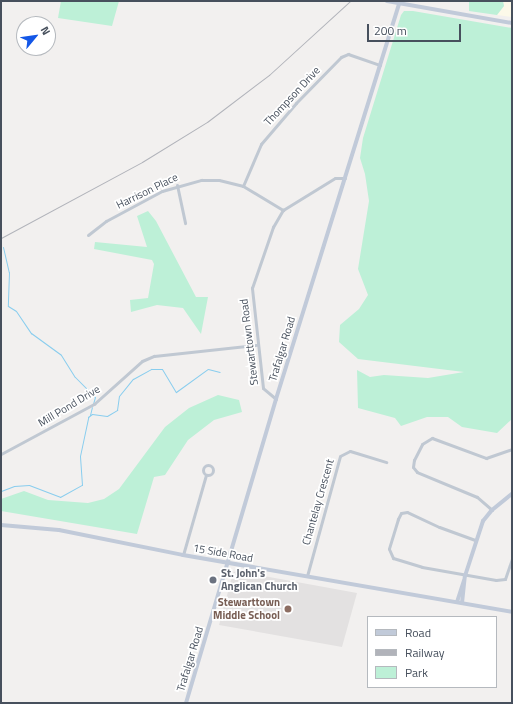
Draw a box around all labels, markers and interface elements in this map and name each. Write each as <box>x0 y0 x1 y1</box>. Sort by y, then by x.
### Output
north arrow <box>16 16 56 56</box>
scale bar <box>369 16 463 42</box>
text: 200 m <box>374 21 407 40</box>
text: N <box>37 23 54 38</box>
street label: Thompson Drive <box>261 64 323 128</box>
street label: Harrison Place <box>114 170 180 212</box>
street label: Stewarttown Road <box>237 298 261 386</box>
street label: Trafalgar Road <box>266 315 298 383</box>
street label: Mill Pond Drive <box>36 382 102 430</box>
street label: Chantelay Crescent <box>299 458 337 546</box>
street label: 15 Side Road <box>192 541 254 565</box>
place label: St. John's Anglican Church <box>221 567 298 593</box>
marker: St. John's Anglican Church <box>208 575 218 585</box>
place label: Stewarttown Middle School <box>213 596 280 622</box>
marker: Stewarttown Middle School <box>283 604 293 614</box>
legend <box>367 616 497 688</box>
text: Road <box>405 623 431 642</box>
street label: Trafalgar Road <box>174 625 206 693</box>
text: Railway <box>405 643 445 662</box>
text: Park <box>405 663 428 682</box>

